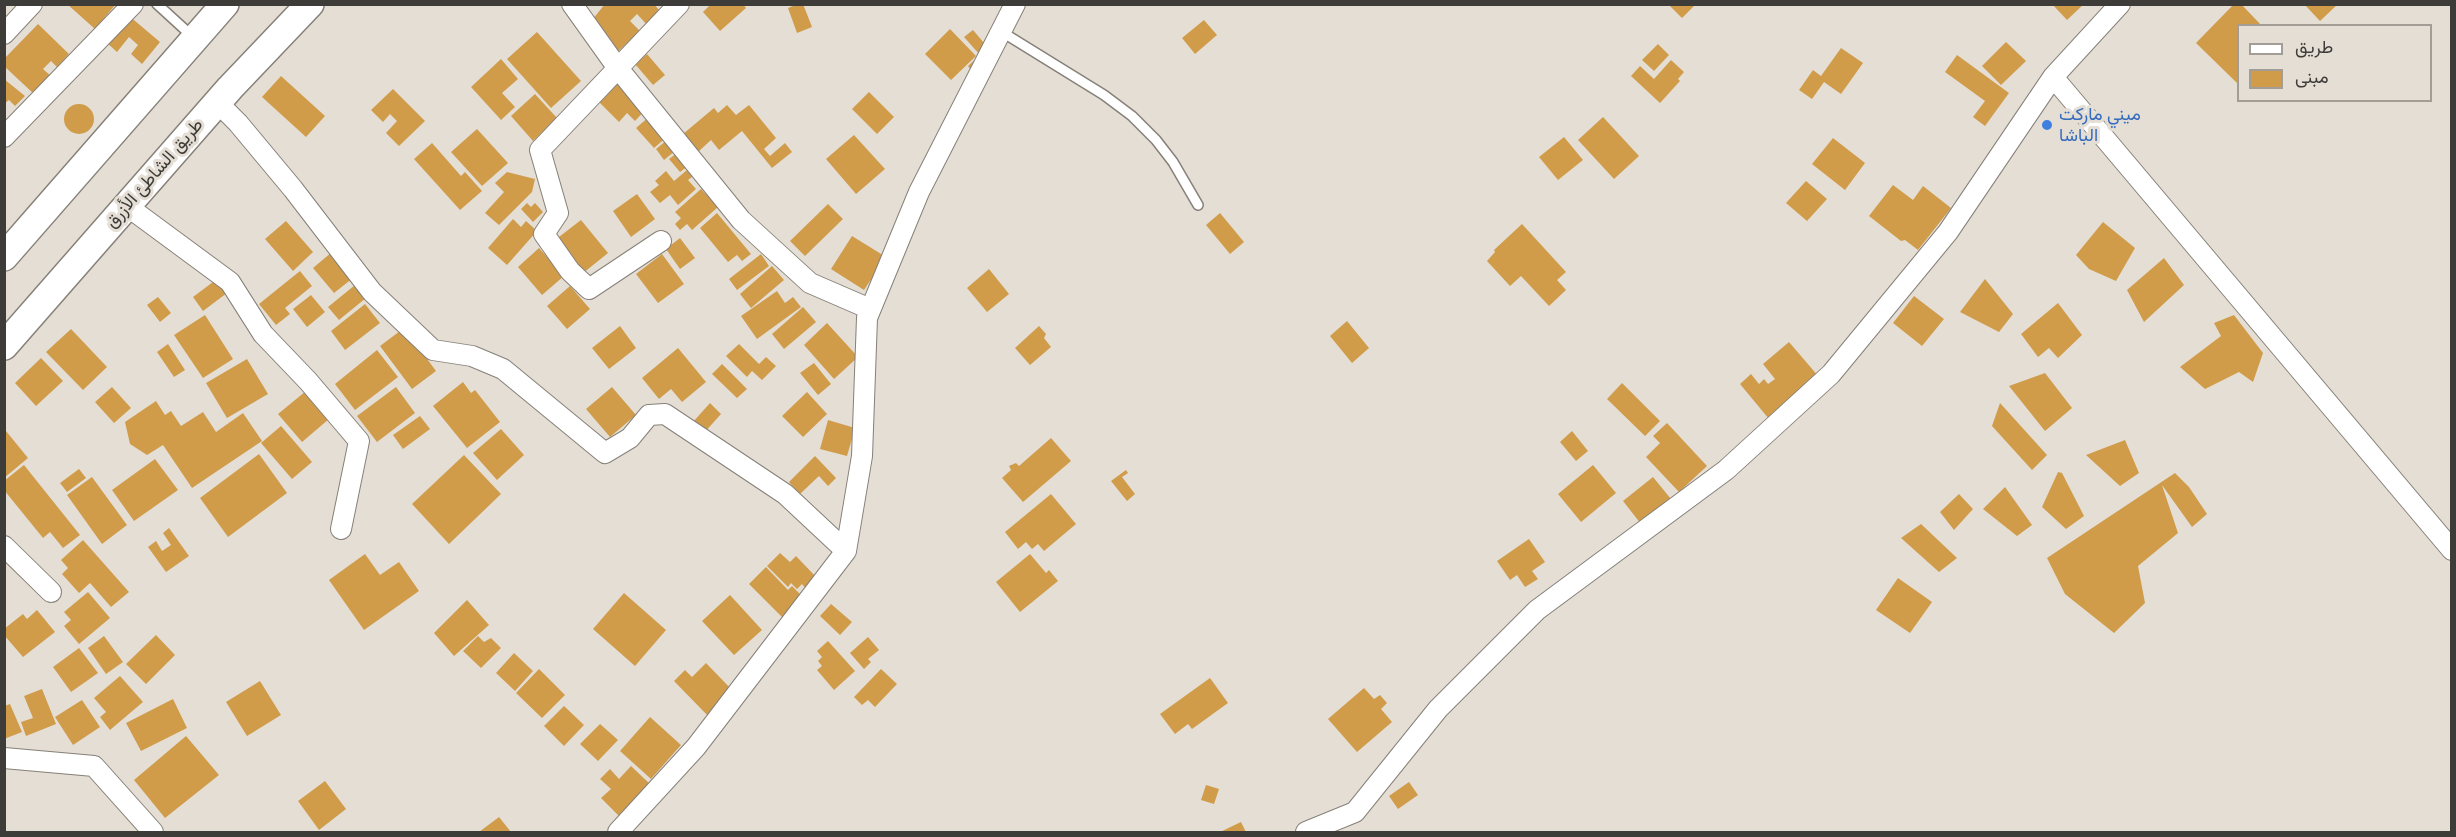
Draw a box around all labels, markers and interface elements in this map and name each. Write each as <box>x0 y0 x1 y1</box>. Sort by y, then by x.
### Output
legend <box>2237 24 2432 102</box>
text: طريق <box>2295 36 2333 57</box>
text: مبنى <box>2295 66 2329 87</box>
place label: ميني ماركت الباشا <box>2059 104 2141 146</box>
street label: طريق الشاطئ الأزرق <box>102 115 208 233</box>
marker: ميني ماركت الباشا <box>2040 118 2054 132</box>

